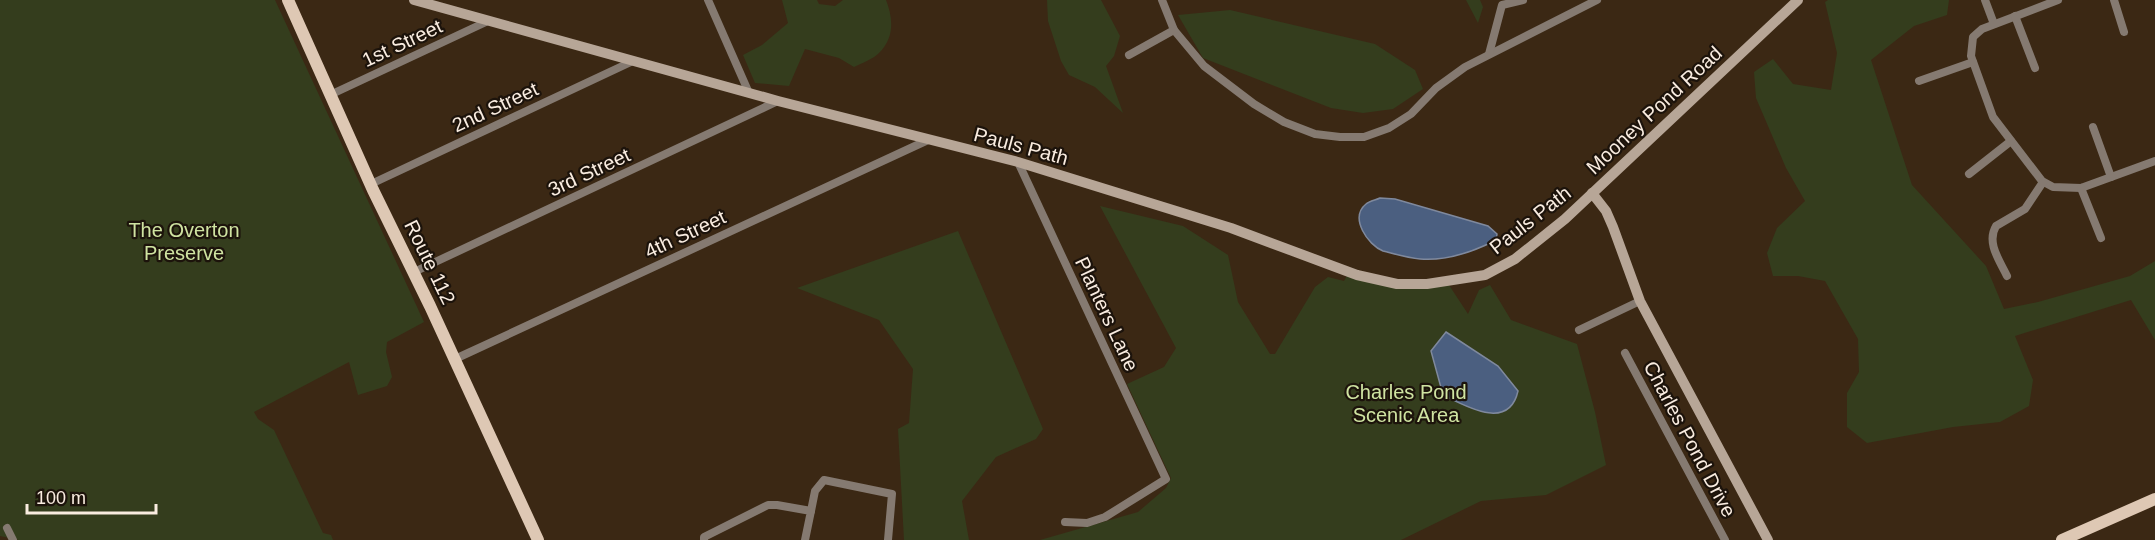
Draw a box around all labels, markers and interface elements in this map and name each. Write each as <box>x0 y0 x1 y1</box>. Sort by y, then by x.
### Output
street label: 1st Street <box>359 15 446 71</box>
street label: Mooney Pond Road <box>1582 42 1726 178</box>
street label: 2nd Street <box>449 77 542 136</box>
street label: Pauls Path <box>971 123 1071 169</box>
street label: 3rd Street <box>545 143 634 201</box>
street label: Pauls Path <box>1485 182 1575 258</box>
street label: 4th Street <box>641 206 729 262</box>
street label: Route 112 <box>400 216 460 308</box>
park label: The Overton Preserve <box>128 219 240 264</box>
street label: Planters Lane <box>1071 253 1143 375</box>
street label: Charles Pond Drive <box>1640 357 1740 521</box>
park label: Charles Pond Scenic Area <box>1345 381 1467 426</box>
scale bar <box>27 477 156 515</box>
text: 100 m <box>36 488 86 508</box>

